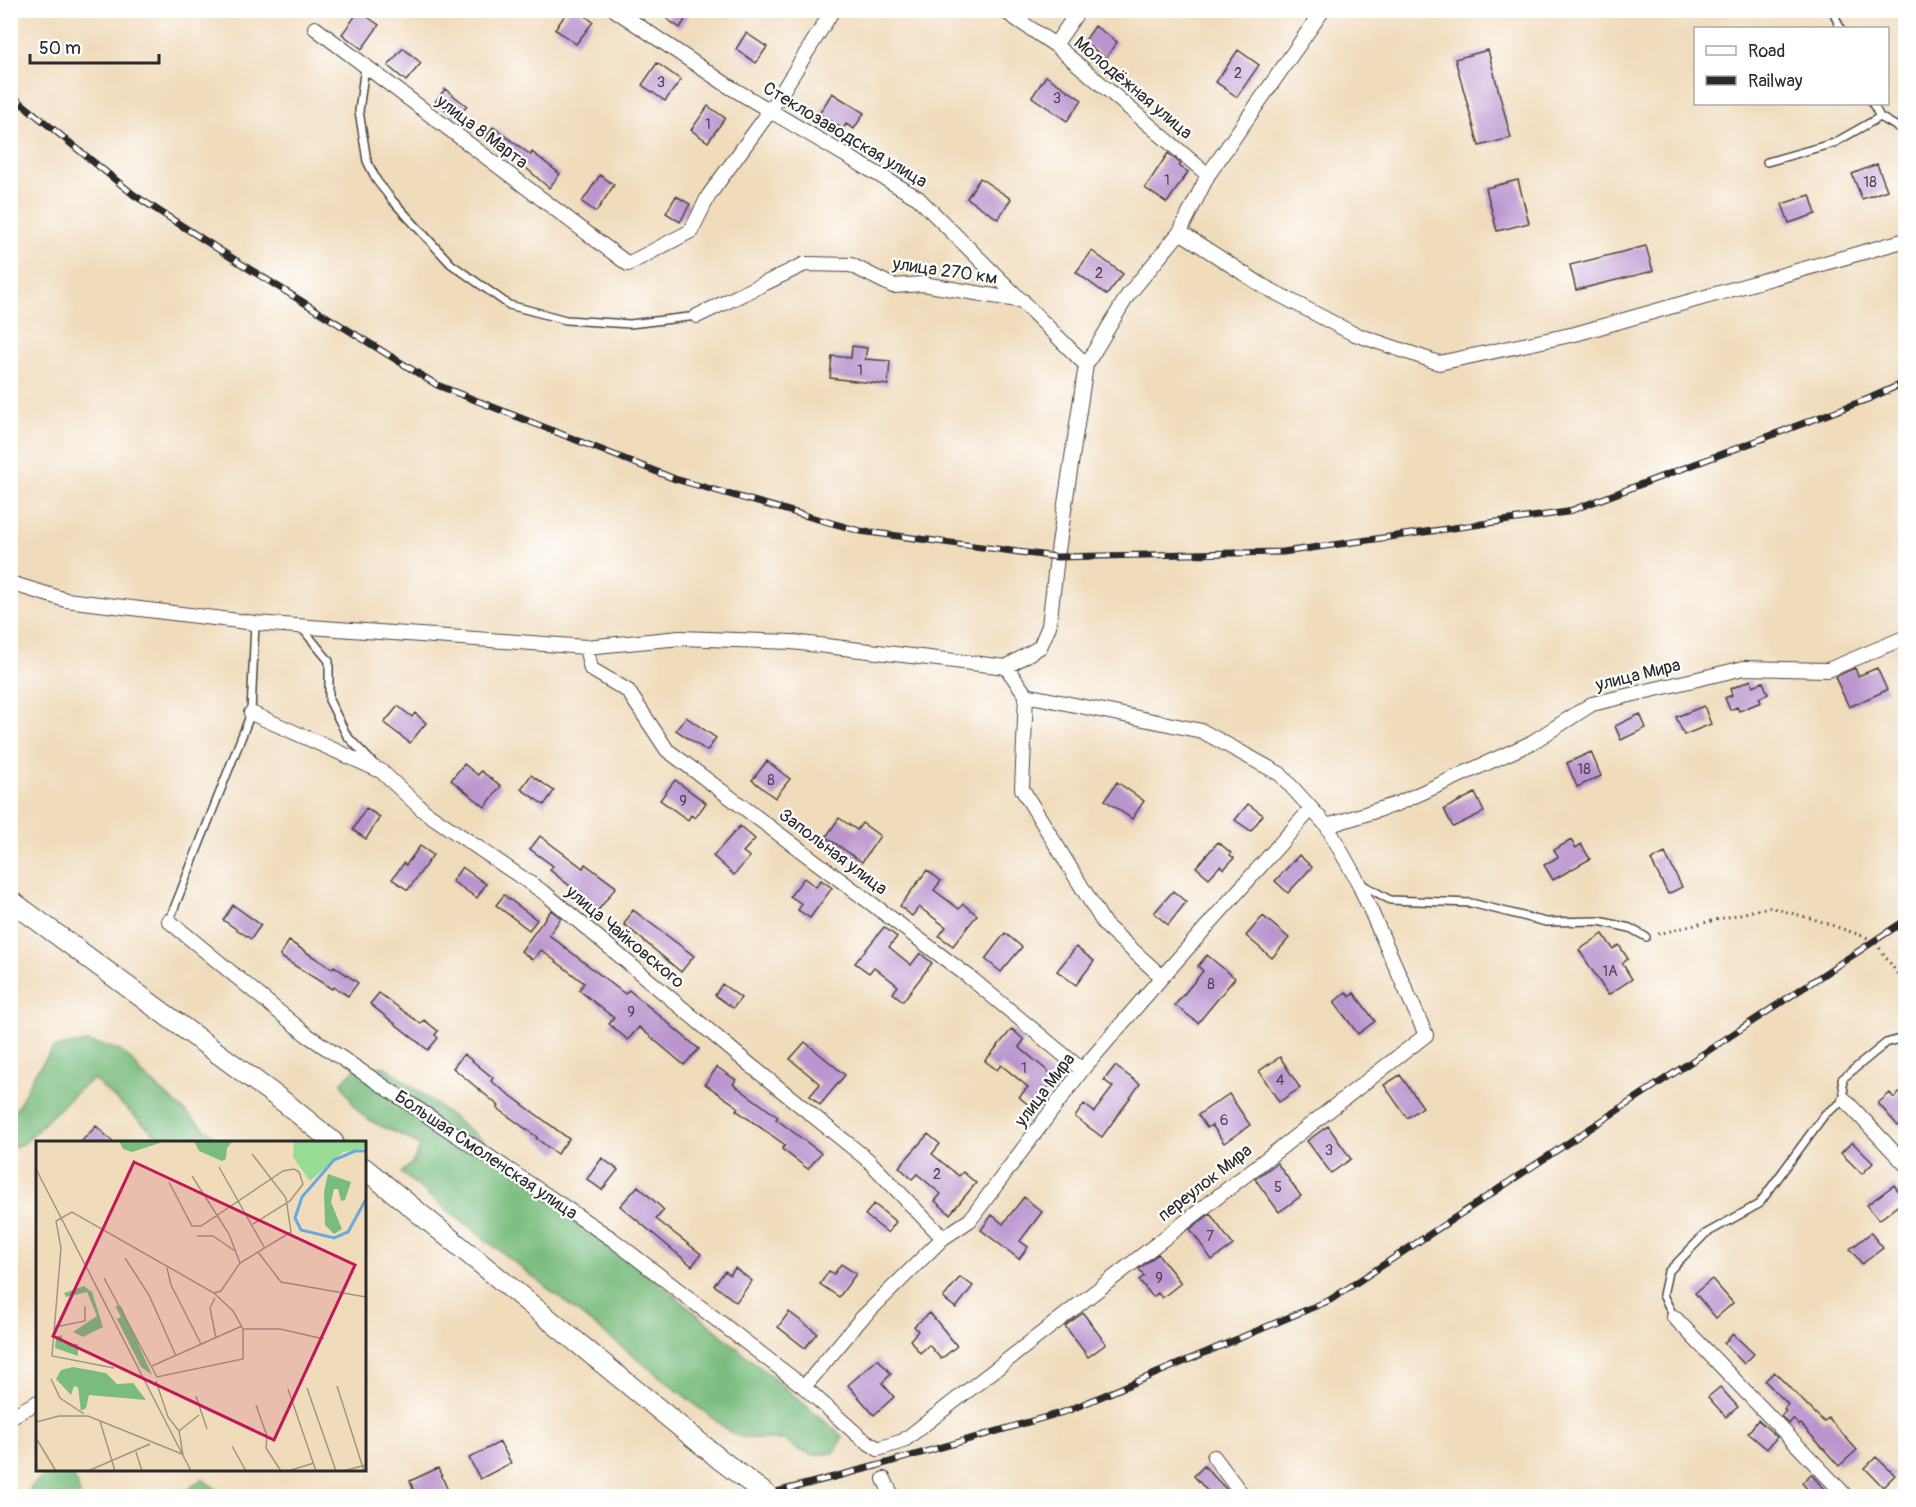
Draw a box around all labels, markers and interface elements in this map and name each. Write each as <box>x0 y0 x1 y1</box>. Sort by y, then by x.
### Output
scale bar <box>30 27 159 65</box>
legend <box>1694 27 1889 105</box>
street label: Молодёжная улица <box>1069 32 1197 144</box>
text: 50 m <box>39 37 81 60</box>
text: Road <box>1748 40 1785 63</box>
house number: 2 <box>1234 64 1242 83</box>
text: Railway <box>1748 70 1803 93</box>
house number: 3 <box>657 73 665 92</box>
street label: Стеклозаводская улица <box>759 77 931 193</box>
street label: улица 8 Марта <box>431 89 532 174</box>
house number: 3 <box>1053 89 1061 108</box>
house number: 1 <box>705 115 711 134</box>
house number: 1 <box>1164 171 1170 190</box>
house number: 18 <box>1863 173 1877 192</box>
street label: улица 270 км <box>890 252 999 290</box>
house number: 2 <box>1095 264 1103 283</box>
house number: 1 <box>857 361 863 380</box>
street label: улица Мира <box>1592 653 1683 697</box>
house number: 18 <box>1577 760 1591 779</box>
house number: 8 <box>767 771 775 790</box>
house number: 9 <box>679 792 687 811</box>
street label: Запольная улица <box>774 804 892 900</box>
street label: улица Чайковского <box>560 880 689 994</box>
house number: 1А <box>1602 962 1618 981</box>
house number: 8 <box>1207 975 1215 994</box>
house number: 9 <box>627 1003 635 1022</box>
street label: улица Мира <box>1009 1049 1080 1132</box>
house number: 1 <box>1021 1059 1027 1078</box>
house number: 4 <box>1276 1071 1285 1090</box>
street label: Большая Смоленская улица <box>390 1085 582 1225</box>
house number: 6 <box>1220 1111 1228 1130</box>
street label: переулок Мира <box>1153 1139 1257 1227</box>
inset map <box>36 1141 366 1471</box>
house number: 3 <box>1325 1141 1333 1160</box>
house number: 2 <box>933 1165 941 1184</box>
house number: 5 <box>1274 1178 1282 1197</box>
house number: 7 <box>1206 1227 1214 1246</box>
house number: 9 <box>1155 1269 1163 1288</box>

